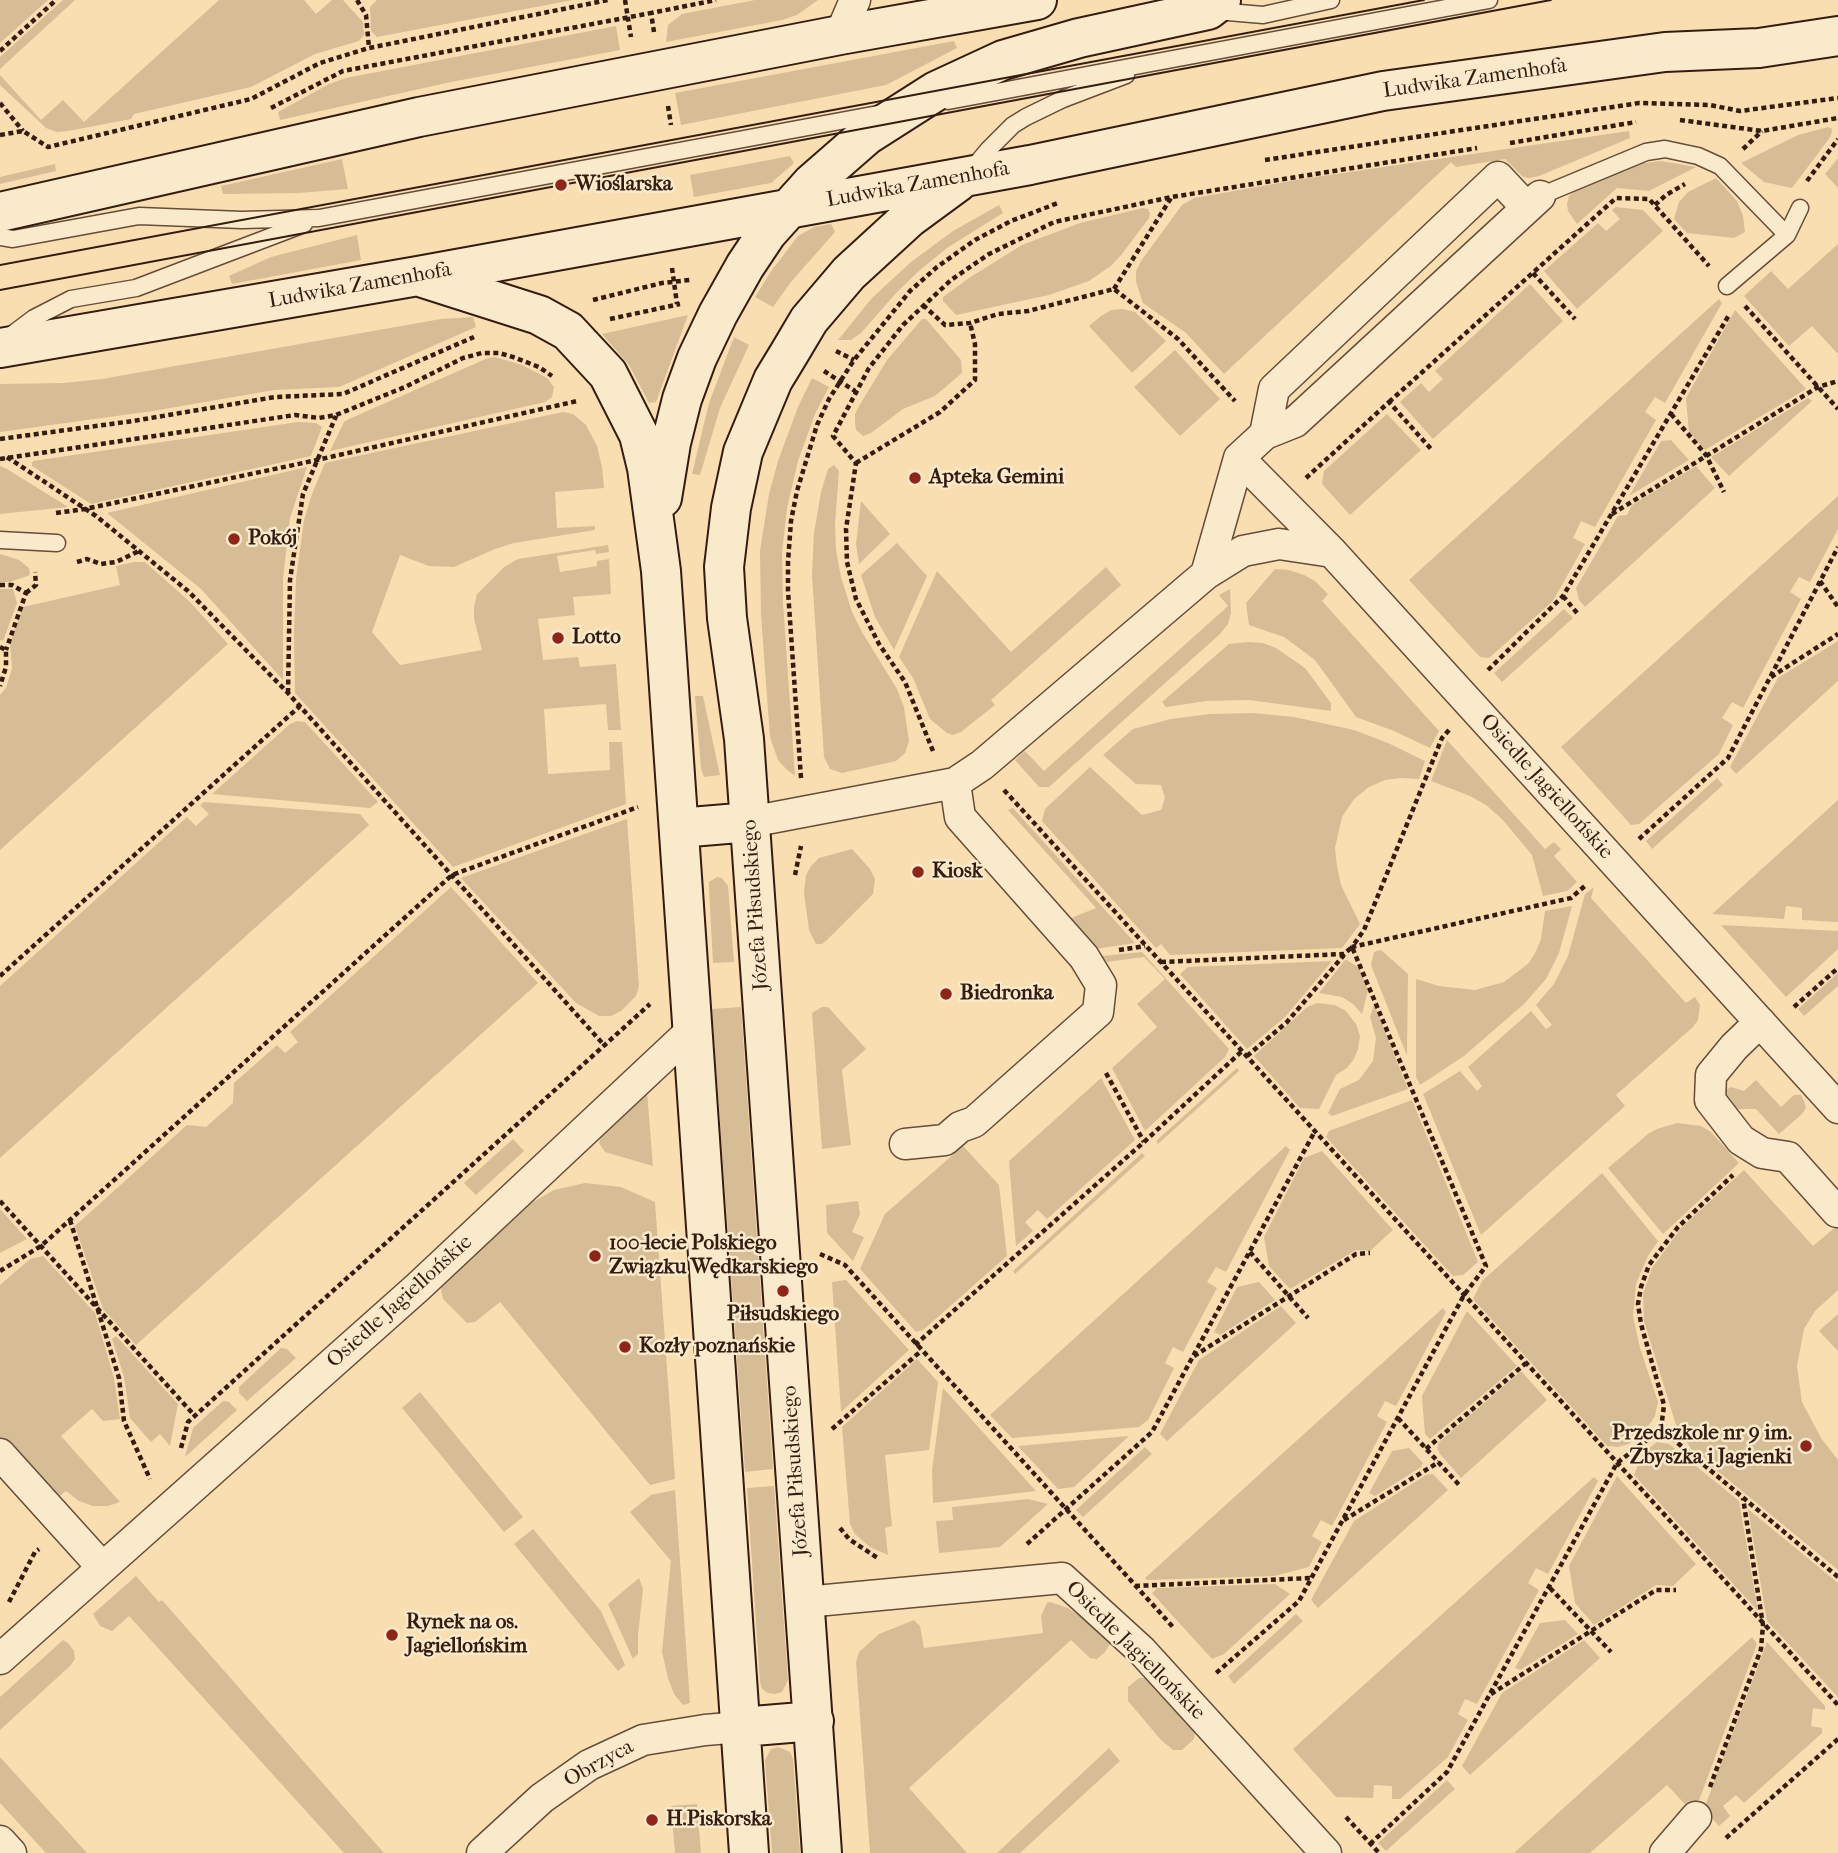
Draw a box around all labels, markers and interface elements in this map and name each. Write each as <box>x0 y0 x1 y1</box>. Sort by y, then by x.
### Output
street label: Ludwika Zamenhofa <box>1382 54 1568 104</box>
street label: Ludwika Zamenhofa <box>825 157 1011 213</box>
place label: Wioślarska <box>575 172 673 198</box>
marker: Wioślarska <box>553 177 569 193</box>
street label: Ludwika Zamenhofa <box>267 258 453 314</box>
place label: Apteka Gemini <box>929 465 1064 491</box>
marker: Apteka Gemini <box>907 470 923 486</box>
place label: Pokój <box>248 526 297 552</box>
marker: Pokój <box>226 531 242 547</box>
place label: Lotto <box>572 625 621 651</box>
marker: Lotto <box>550 630 566 646</box>
street label: Osiedle Jagiellońskie <box>1474 709 1618 865</box>
street label: Józefa Piłsudskiego <box>737 819 775 991</box>
place label: Kiosk <box>932 859 983 885</box>
marker: Kiosk <box>910 864 926 880</box>
place label: Biedronka <box>960 981 1053 1007</box>
marker: Biedronka <box>938 986 954 1002</box>
street label: Osiedle Jagiellońskie <box>322 1230 478 1374</box>
place label: 100-lecie Polskiego Związku Wędkarskiego <box>609 1231 818 1281</box>
marker: 100-lecie Polskiego Związku Wędkarskiego <box>587 1248 603 1264</box>
marker: Piłsudskiego <box>775 1283 791 1299</box>
place label: Piłsudskiego <box>727 1302 839 1328</box>
place label: Kozły poznańskie <box>639 1334 795 1360</box>
marker: Kozły poznańskie <box>617 1339 633 1355</box>
street label: Józefa Piłsudskiego <box>777 1385 815 1557</box>
place label: Przedszkole nr 9 im. Zbyszka i Jagienki <box>1612 1421 1792 1471</box>
marker: Przedszkole nr 9 im. Zbyszka i Jagienki <box>1798 1438 1814 1454</box>
street label: Osiedle Jagiellońskie <box>1060 1576 1210 1726</box>
place label: Rynek na os. Jagiellońskim <box>406 1610 527 1660</box>
marker: Rynek na os. Jagiellońskim <box>384 1627 400 1643</box>
street label: Obrzyca <box>560 1735 638 1793</box>
place label: H.Piskorska <box>666 1807 771 1833</box>
marker: H.Piskorska <box>644 1812 660 1828</box>

